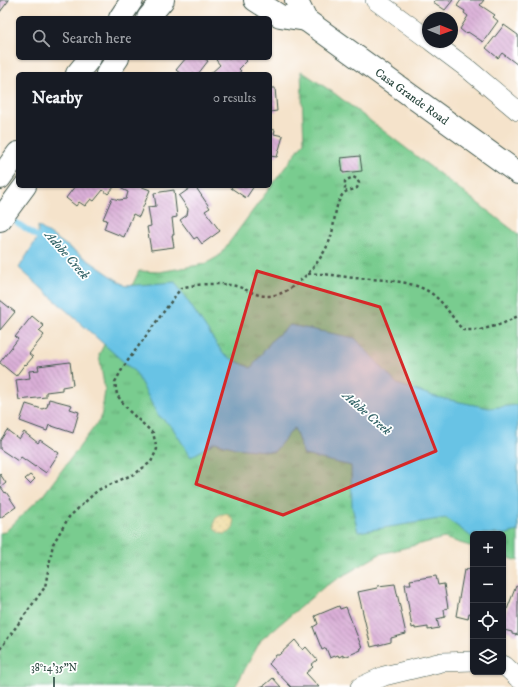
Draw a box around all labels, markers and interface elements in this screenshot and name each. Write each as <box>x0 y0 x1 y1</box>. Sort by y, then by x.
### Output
north arrow <box>422 12 458 48</box>
search box <box>16 16 272 60</box>
icon: search <box>30 27 52 49</box>
text: Search here <box>62 29 131 48</box>
street label: Casa Grande Road <box>372 65 452 128</box>
text: Nearby <box>32 87 82 109</box>
text: 0 results <box>213 90 256 106</box>
water label: Adobe Creek <box>40 226 93 283</box>
water label: Adobe Creek <box>338 386 395 439</box>
map controls <box>470 531 506 675</box>
button: + <box>470 531 506 567</box>
button: − <box>470 567 506 603</box>
button: locate <box>470 603 506 639</box>
button: layers <box>470 639 506 675</box>
text: 38°14'35"N <box>31 662 77 674</box>

